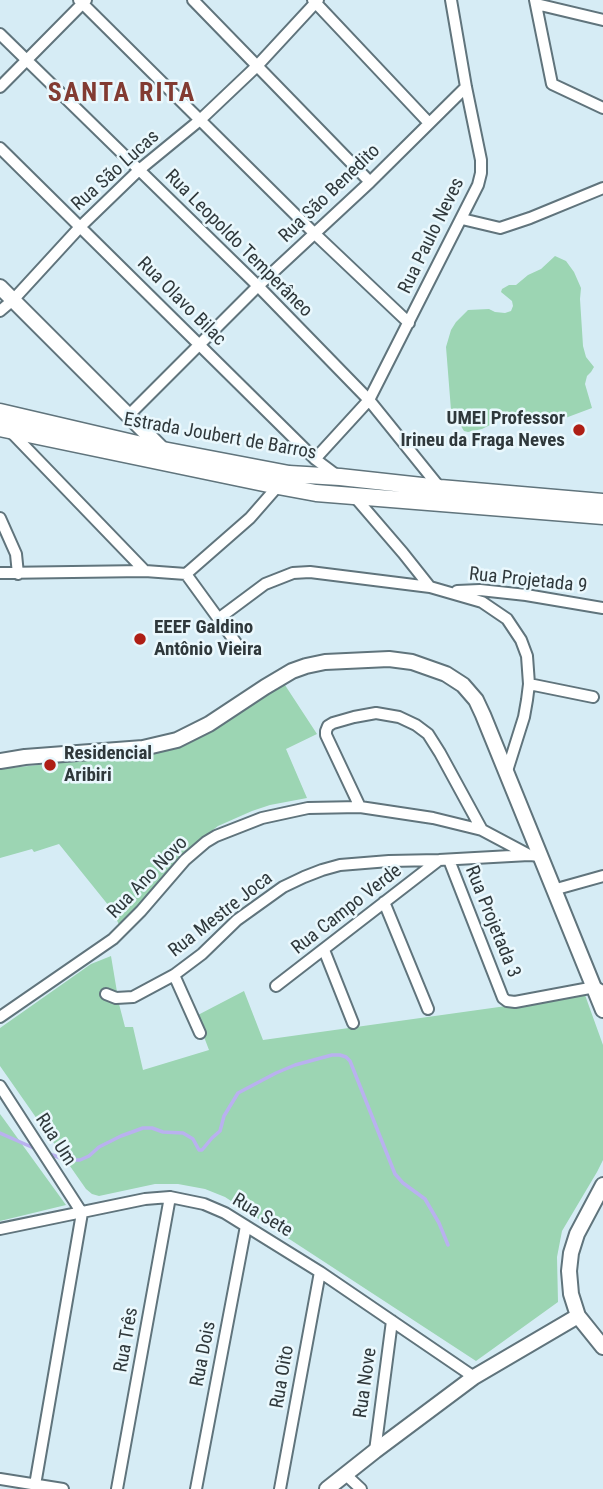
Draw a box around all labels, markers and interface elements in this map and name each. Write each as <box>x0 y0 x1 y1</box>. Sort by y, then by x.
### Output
district label: SANTA RITA <box>49 78 195 110</box>
street label: Rua São Lucas <box>68 126 164 216</box>
street label: Rua São Benedito <box>275 140 385 248</box>
street label: Rua Leopoldo Temperâneo <box>159 165 317 323</box>
street label: Rua Paulo Neves <box>394 174 470 298</box>
street label: Rua Olavo Bilac <box>132 253 230 351</box>
place label: UMEI Professor Irineu da Fraga Neves <box>400 408 565 452</box>
street label: Estrada Joubert de Barros <box>122 409 318 465</box>
marker: UMEI Professor Irineu da Fraga Neves <box>571 422 587 438</box>
street label: Rua Projetada 9 <box>468 563 588 599</box>
place label: EEEF Galdino Antônio Vieira <box>154 617 262 661</box>
marker: EEEF Galdino Antônio Vieira <box>132 631 148 647</box>
place label: Residencial Aribiri <box>64 743 152 787</box>
marker: Residencial Aribiri <box>42 757 58 773</box>
street label: Rua Ano Novo <box>103 832 193 924</box>
street label: Rua Campo Verde <box>287 860 407 960</box>
street label: Rua Projetada 3 <box>459 863 525 981</box>
street label: Rua Mestre Joca <box>164 867 278 963</box>
street label: Rua Um <box>30 1110 80 1170</box>
street label: Rua Sete <box>228 1189 296 1243</box>
street label: Rua Três <box>110 1306 144 1374</box>
street label: Rua Dois <box>186 1319 222 1389</box>
street label: Rua Oito <box>266 1344 300 1410</box>
street label: Rua Nove <box>350 1346 382 1420</box>

